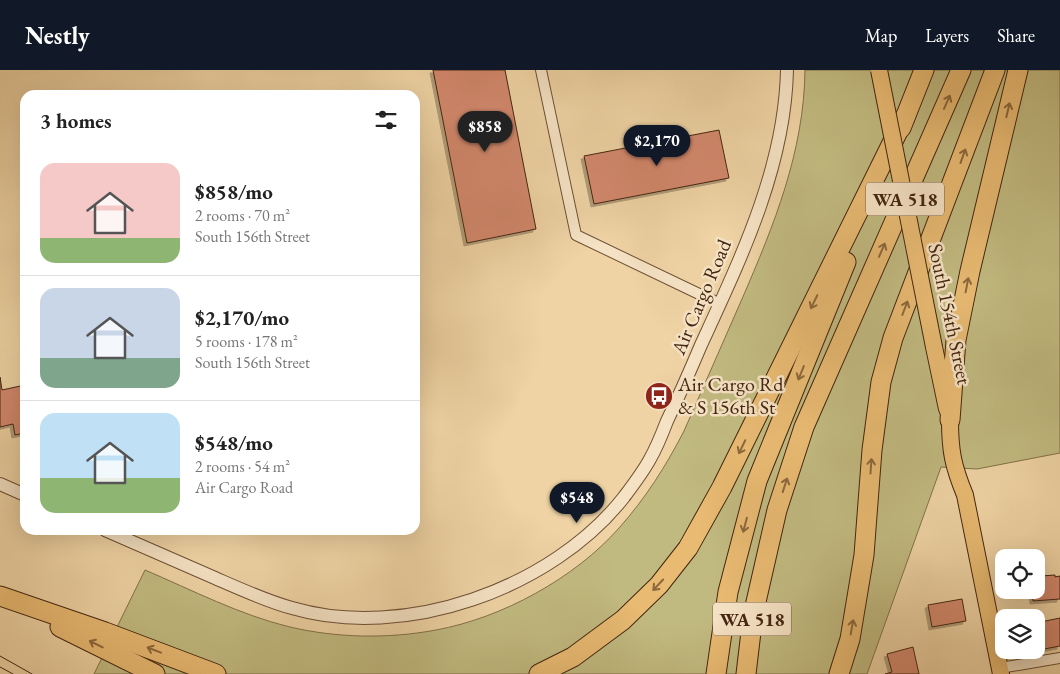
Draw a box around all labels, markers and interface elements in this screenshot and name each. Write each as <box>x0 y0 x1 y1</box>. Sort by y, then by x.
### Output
text: Nestly <box>25 20 90 51</box>
text: Map <box>865 24 897 47</box>
text: Layers <box>925 24 969 47</box>
text: Share <box>997 24 1035 47</box>
one-way arrow <box>943 95 953 110</box>
one-way arrow <box>1004 103 1013 119</box>
icon: filters <box>372 106 400 134</box>
text: 3 homes <box>40 107 112 134</box>
pin: $858 <box>455 111 515 153</box>
text: $858 <box>469 116 501 137</box>
pin: $2,170 <box>616 124 698 167</box>
text: $2,170 <box>634 130 680 151</box>
one-way arrow <box>959 149 968 164</box>
text: $858/mo <box>195 178 273 205</box>
road number: WA 518 <box>866 182 944 216</box>
icon: home <box>80 183 140 243</box>
text: 2 rooms · 70 m² <box>195 205 290 226</box>
text: South 156th Street <box>195 226 310 247</box>
street label: Air Cargo Road <box>665 235 737 359</box>
street label: South 154th Street <box>922 241 978 388</box>
one-way arrow <box>878 243 887 258</box>
one-way arrow <box>963 278 972 294</box>
one-way arrow <box>809 294 819 309</box>
one-way arrow <box>901 301 910 316</box>
text: $2,170/mo <box>195 304 289 331</box>
icon: home <box>80 308 140 368</box>
text: 5 rooms · 178 m² <box>195 331 298 352</box>
text: South 156th Street <box>195 352 310 373</box>
one-way arrow <box>796 365 805 380</box>
place label: Air Cargo Rd & S 156th St <box>677 371 784 420</box>
bus stop icon: Air Cargo Rd & S 156th St <box>644 381 674 411</box>
text: $548/mo <box>195 429 273 456</box>
icon: home <box>80 433 140 493</box>
one-way arrow <box>737 439 746 454</box>
text: 2 rooms · 54 m² <box>195 456 290 477</box>
one-way arrow <box>866 458 876 474</box>
text: Air Cargo Road <box>195 477 293 498</box>
one-way arrow <box>781 478 790 493</box>
pin: $548 <box>547 482 607 524</box>
text: $548 <box>561 487 593 508</box>
one-way arrow <box>740 516 750 532</box>
map controls <box>995 549 1045 659</box>
button: locate <box>995 549 1045 599</box>
one-way arrow <box>652 579 664 592</box>
road number: WA 518 <box>713 602 791 636</box>
button: layers <box>995 609 1045 659</box>
one-way arrow <box>847 619 857 635</box>
one-way arrow <box>88 639 103 649</box>
one-way arrow <box>147 645 162 654</box>

